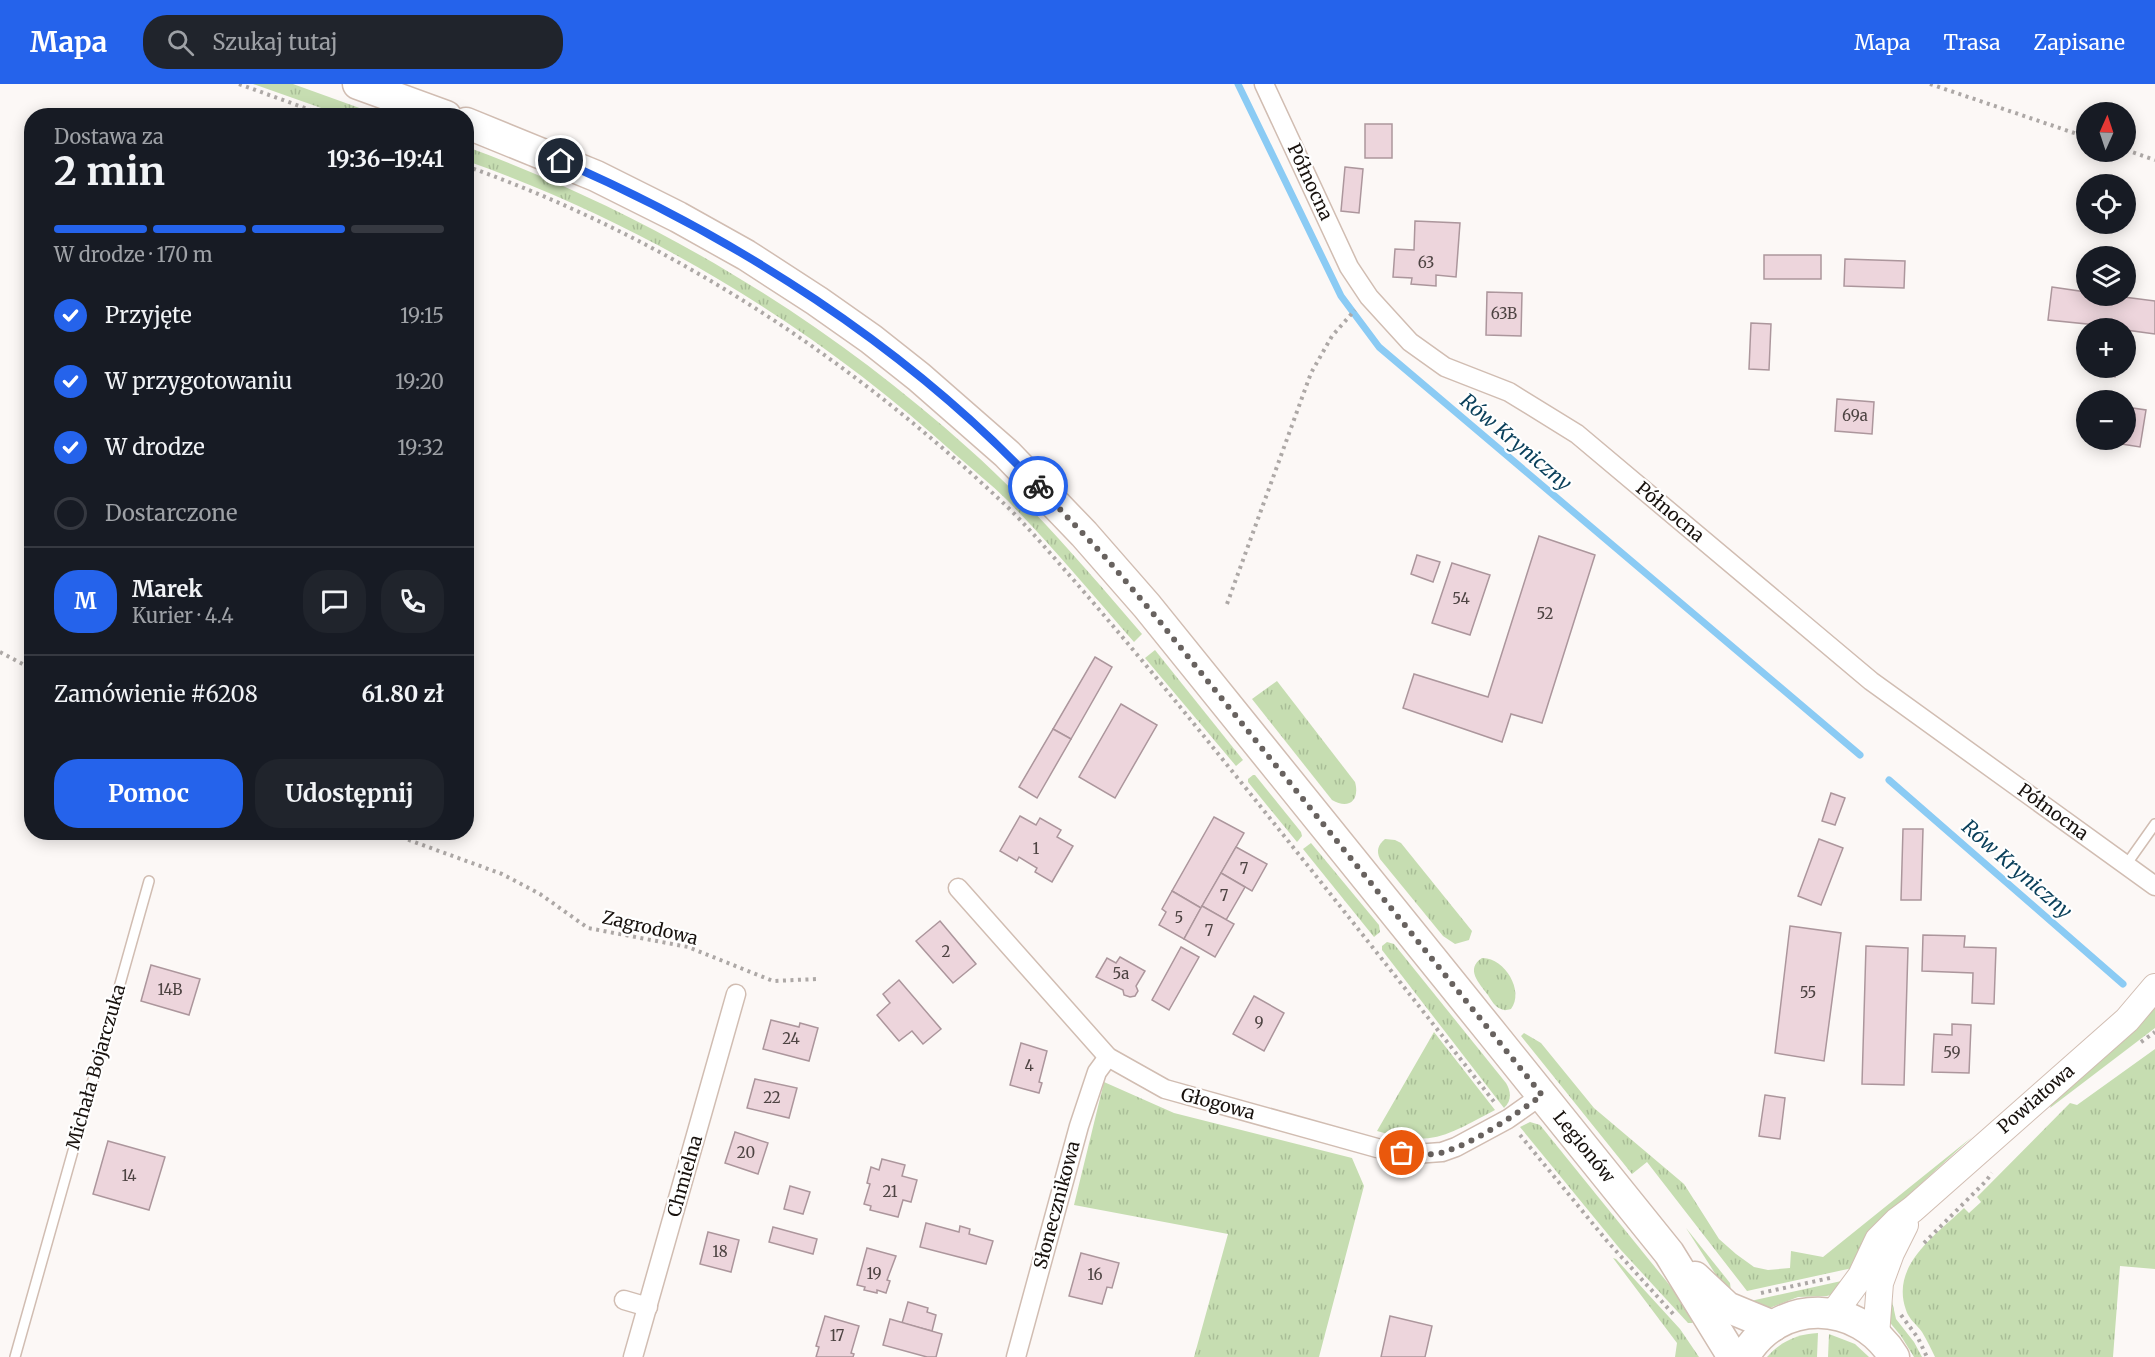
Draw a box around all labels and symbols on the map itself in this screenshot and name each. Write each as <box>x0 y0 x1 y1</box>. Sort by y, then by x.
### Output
north arrow <box>2076 102 2136 162</box>
pin <box>535 135 586 186</box>
street label: Północna <box>1283 140 1338 224</box>
house number: 63 <box>1418 253 1434 272</box>
house number: 63B <box>1491 304 1517 323</box>
water label: Rów Kryniczny <box>1456 388 1577 496</box>
house number: 69a <box>1842 406 1868 425</box>
courier <box>1008 456 1068 516</box>
street label: Północna <box>1632 476 1709 547</box>
house number: 54 <box>1452 589 1470 608</box>
house number: 52 <box>1536 604 1554 623</box>
street label: Północna <box>2013 778 2094 845</box>
water label: Rów Kryniczny <box>1957 814 2078 923</box>
house number: 1 <box>1033 839 1040 858</box>
house number: 7 <box>1240 859 1249 878</box>
house number: 7 <box>1220 886 1229 905</box>
street label: Zagrodowa <box>600 905 700 950</box>
house number: 5 <box>1175 908 1183 927</box>
house number: 7 <box>1205 921 1214 940</box>
house number: 2 <box>942 942 951 961</box>
house number: 5a <box>1113 964 1129 983</box>
house number: 14B <box>158 980 182 999</box>
street label: Michała Bojarczuka <box>61 981 130 1152</box>
house number: 55 <box>1800 983 1816 1002</box>
house number: 9 <box>1254 1013 1264 1032</box>
house number: 24 <box>782 1029 800 1048</box>
house number: 59 <box>1943 1043 1961 1062</box>
house number: 4 <box>1024 1056 1034 1075</box>
street label: Powiatowa <box>1993 1059 2079 1138</box>
street label: Głogowa <box>1179 1083 1258 1125</box>
house number: 22 <box>763 1088 781 1107</box>
street label: Legionów <box>1548 1106 1621 1188</box>
pin <box>1376 1127 1427 1178</box>
street label: Chmielna <box>662 1132 707 1219</box>
street label: Słonecznikowa <box>1028 1138 1085 1272</box>
house number: 20 <box>737 1143 755 1162</box>
house number: 14 <box>121 1166 137 1185</box>
house number: 21 <box>882 1182 898 1201</box>
house number: 18 <box>712 1242 728 1261</box>
house number: 19 <box>866 1264 882 1283</box>
house number: 16 <box>1087 1265 1103 1284</box>
house number: 17 <box>830 1326 845 1345</box>

